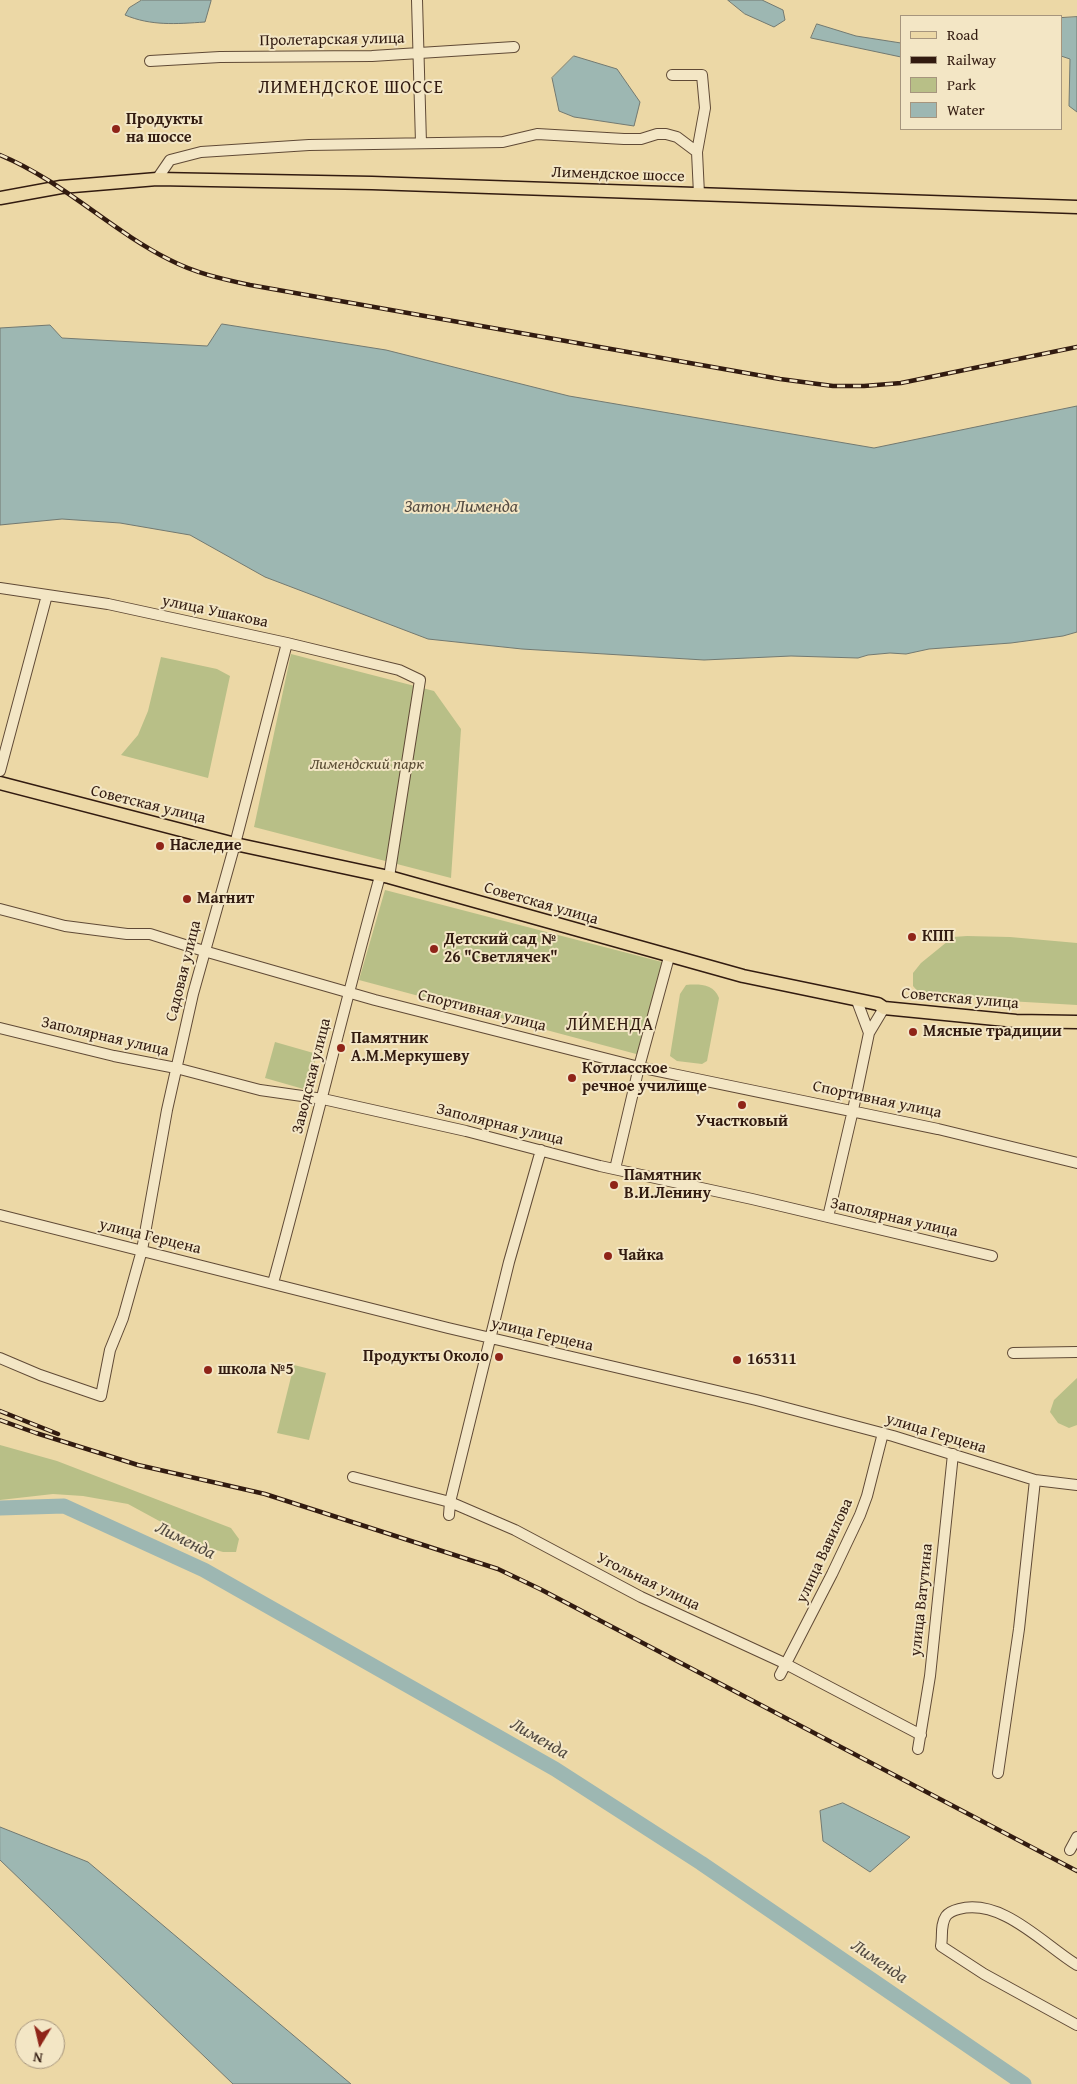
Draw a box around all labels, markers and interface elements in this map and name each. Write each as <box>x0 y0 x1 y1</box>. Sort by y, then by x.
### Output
legend <box>900 15 1062 130</box>
text: Road <box>947 24 978 45</box>
street label: Пролетарская улица <box>259 29 405 51</box>
text: Railway <box>947 49 996 70</box>
text: Park <box>947 74 976 95</box>
district label: ЛИМЕНДСКОЕ ШОССЕ <box>256 77 446 99</box>
text: Water <box>947 99 985 120</box>
place label: Продукты на шоссе <box>126 110 203 148</box>
marker: Продукты на шоссе <box>110 123 122 135</box>
street label: Лимендское шоссе <box>551 163 685 187</box>
water label: Затон Лименда <box>404 496 518 518</box>
street label: улица Ушакова <box>160 591 270 633</box>
park label: Лимендский парк <box>310 755 424 775</box>
street label: Советская улица <box>89 781 207 829</box>
place label: Наследие <box>170 836 242 856</box>
marker: Наследие <box>154 840 166 852</box>
street label: Советская улица <box>482 879 600 929</box>
place label: Магнит <box>197 889 254 909</box>
marker: Магнит <box>181 893 193 905</box>
street label: Садовая улица <box>162 919 206 1023</box>
place label: КПП <box>922 927 954 947</box>
place label: Детский сад № 26 "Светлячек" <box>444 930 558 968</box>
marker: КПП <box>906 931 918 943</box>
marker: Детский сад № 26 "Светлячек" <box>428 943 440 955</box>
street label: Советская улица <box>900 984 1020 1014</box>
street label: Спортивная улица <box>416 986 548 1036</box>
street label: Заполярная улица <box>39 1013 171 1061</box>
district label: ЛИ́МЕНДА <box>564 1014 656 1036</box>
street label: Заводская улица <box>288 1016 336 1136</box>
place label: Мясные традиции <box>923 1022 1062 1042</box>
marker: Мясные традиции <box>907 1026 919 1038</box>
place label: Памятник А.М.Меркушеву <box>351 1029 469 1067</box>
marker: Памятник А.М.Меркушеву <box>335 1042 347 1054</box>
place label: Котласское речное училище <box>582 1059 707 1097</box>
marker: Котласское речное училище <box>566 1072 578 1084</box>
street label: Спортивная улица <box>811 1077 943 1123</box>
marker: Участковый <box>736 1099 748 1111</box>
street label: Заполярная улица <box>434 1100 566 1150</box>
place label: Участковый <box>696 1112 788 1132</box>
place label: Памятник В.И.Ленину <box>624 1166 711 1204</box>
marker: Памятник В.И.Ленину <box>608 1179 620 1191</box>
street label: Заполярная улица <box>828 1194 960 1242</box>
street label: улица Герцена <box>97 1215 203 1259</box>
place label: Чайка <box>618 1246 664 1266</box>
marker: Чайка <box>602 1250 614 1262</box>
street label: улица Герцена <box>489 1314 595 1356</box>
place label: Продукты Около <box>363 1347 489 1367</box>
place label: 165311 <box>747 1350 797 1370</box>
marker: Продукты Около <box>493 1351 505 1363</box>
marker: 165311 <box>731 1354 743 1366</box>
place label: школа №5 <box>218 1360 294 1380</box>
marker: школа №5 <box>202 1364 214 1376</box>
street label: улица Герцена <box>883 1410 989 1458</box>
street label: улица Вавилова <box>792 1496 858 1606</box>
water label: Лименда <box>152 1517 218 1565</box>
street label: улица Ватутина <box>907 1543 937 1657</box>
street label: Угольная улица <box>593 1549 703 1615</box>
water label: Лименда <box>506 1714 572 1764</box>
water label: Лименда <box>847 1935 911 1989</box>
north arrow <box>15 2019 65 2069</box>
text: N <box>32 2047 44 2068</box>

